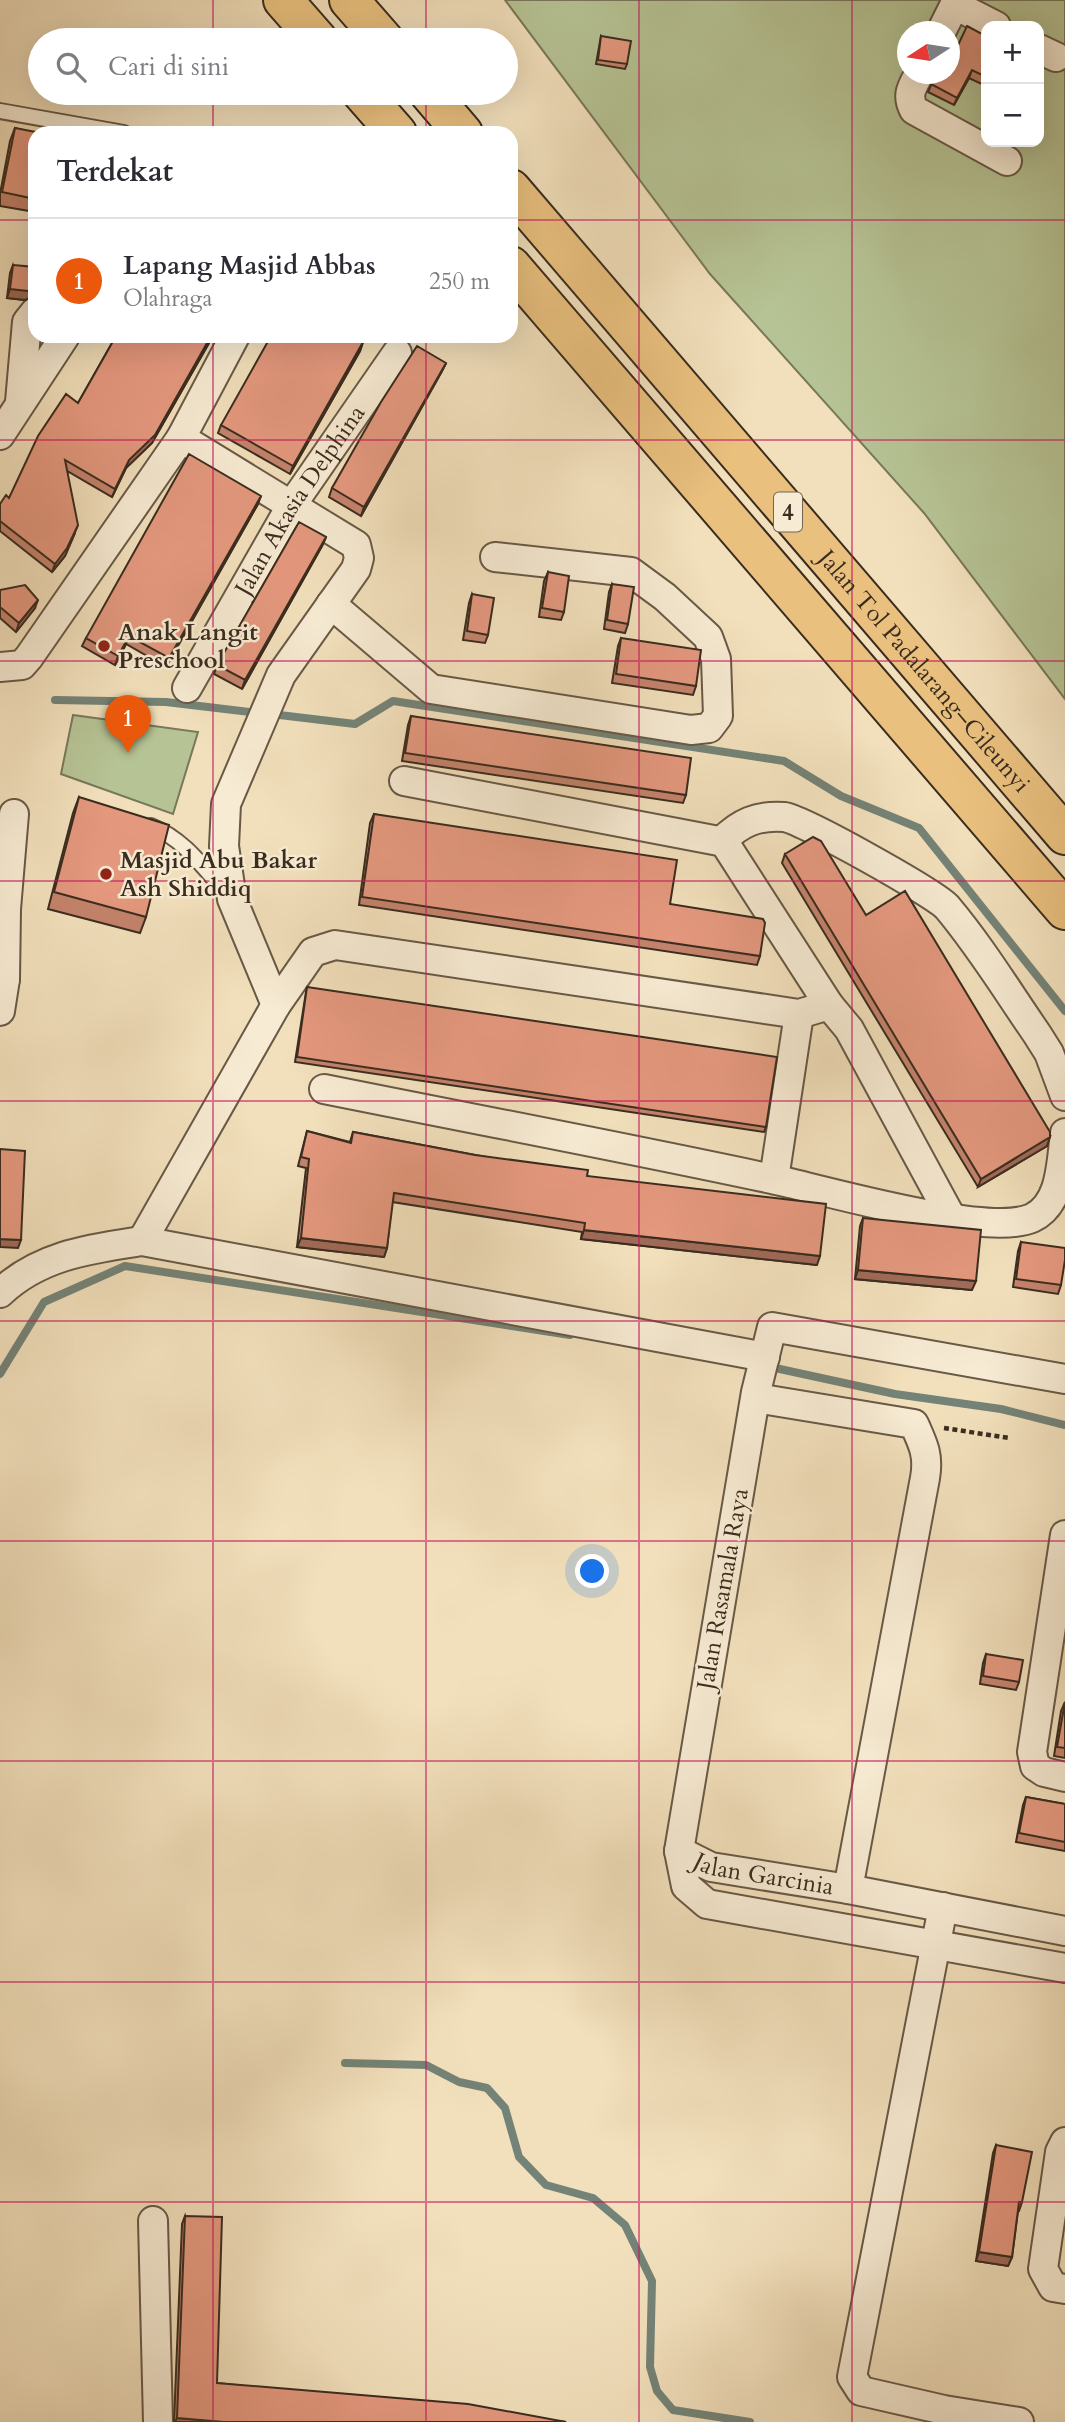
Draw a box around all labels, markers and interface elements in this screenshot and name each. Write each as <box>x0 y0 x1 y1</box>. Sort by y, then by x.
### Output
north arrow <box>897 21 960 84</box>
map controls <box>981 21 1044 147</box>
button: + <box>981 21 1044 84</box>
search box <box>28 28 518 105</box>
icon: search <box>52 48 90 86</box>
text: Cari di sini <box>108 49 229 84</box>
button: − <box>981 84 1044 147</box>
text: Terdekat <box>56 151 173 192</box>
text: Lapang Masjid Abbas <box>123 248 376 283</box>
text: 1 <box>73 266 85 297</box>
text: 250 m <box>429 266 490 297</box>
text: Olahraga <box>123 283 212 314</box>
street label: Jalan Akasia Delphina <box>225 398 373 604</box>
road number: 4 <box>774 492 802 532</box>
street label: Jalan Tol Padalarang–Cileunyi <box>809 540 1038 800</box>
place label: Anak Langit Preschool <box>118 616 258 677</box>
marker: Anak Langit Preschool <box>96 638 112 654</box>
pin: 1 <box>105 695 151 753</box>
place label: Masjid Abu Bakar Ash Shiddiq <box>120 844 318 905</box>
marker: Masjid Abu Bakar Ash Shiddiq <box>98 866 114 882</box>
street label: Jalan Rasamala Raya <box>689 1485 757 1695</box>
your location <box>575 1554 609 1588</box>
street label: Jalan Garcinia <box>685 1843 837 1903</box>

